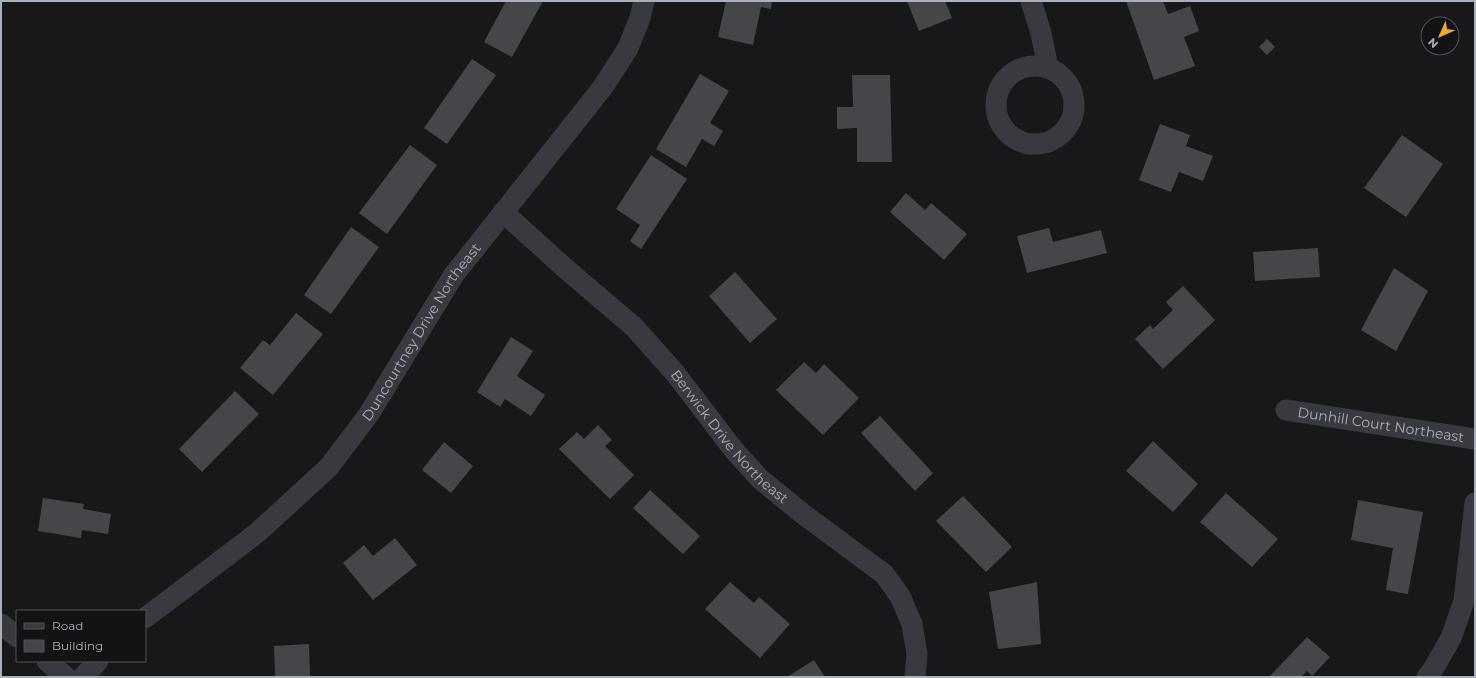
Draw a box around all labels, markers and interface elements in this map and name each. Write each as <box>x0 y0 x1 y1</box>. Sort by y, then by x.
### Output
north arrow <box>1420 16 1460 56</box>
text: N <box>1425 35 1441 51</box>
street label: Duncourtney Drive Northeast <box>358 239 485 425</box>
street label: Berwick Drive Northeast <box>667 366 792 507</box>
street label: Dunhill Court Northeast <box>1296 403 1466 446</box>
legend <box>16 610 146 662</box>
text: Road <box>52 618 83 633</box>
text: Building <box>52 638 103 653</box>

